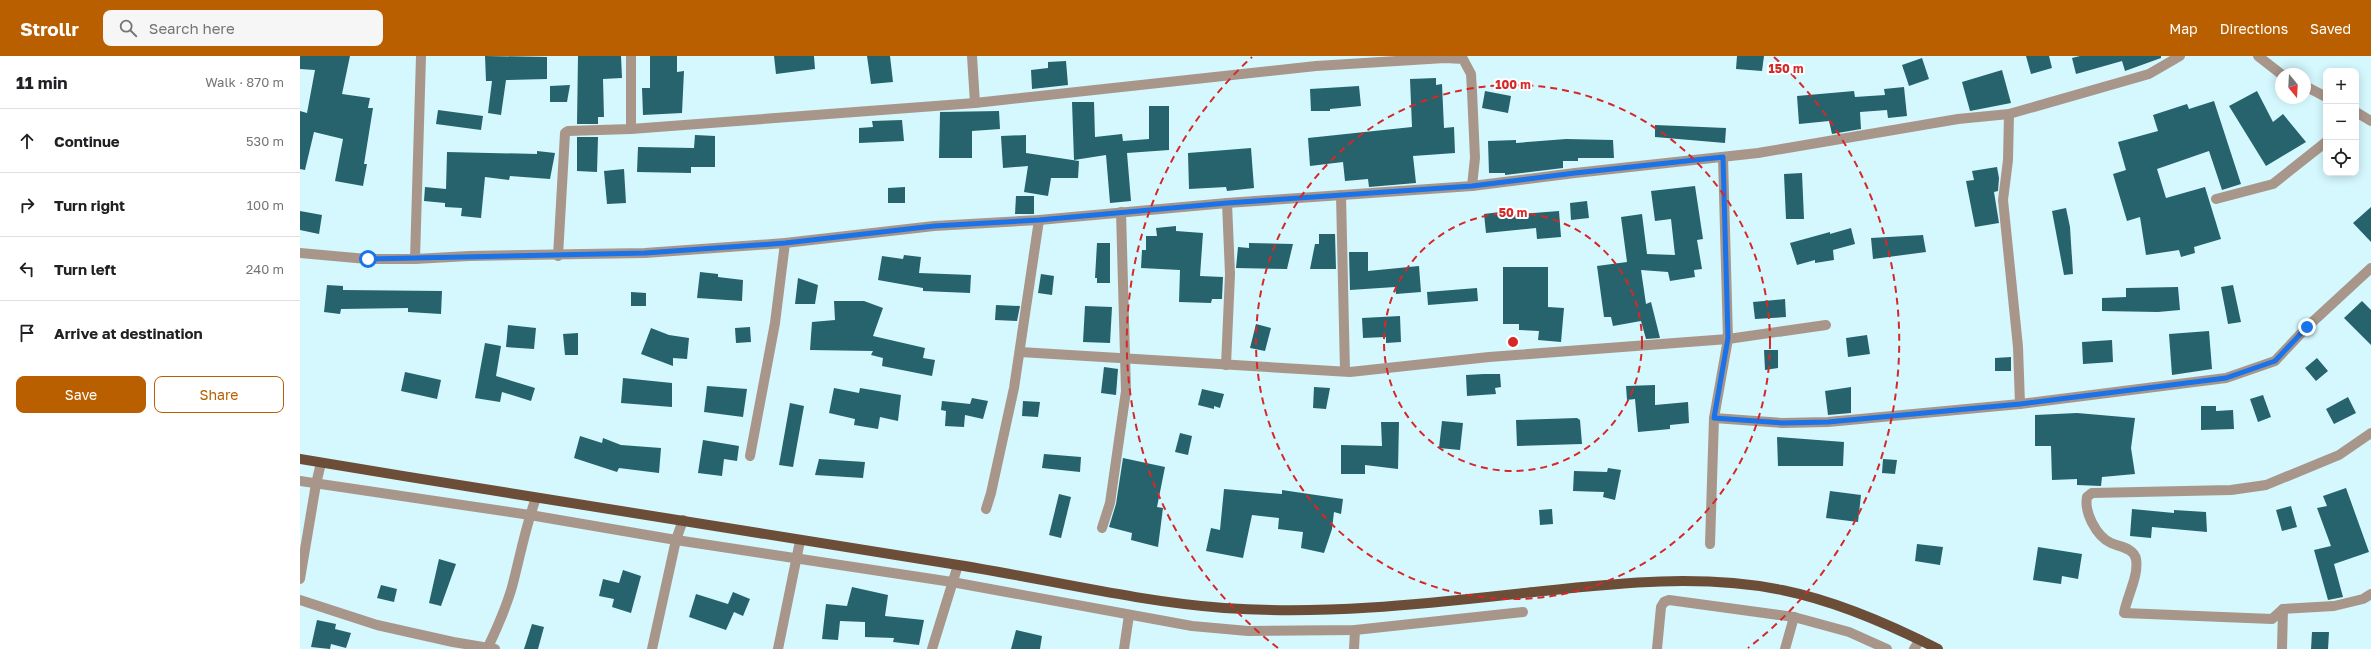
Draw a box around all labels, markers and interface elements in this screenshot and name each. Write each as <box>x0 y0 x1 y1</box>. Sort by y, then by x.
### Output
search box <box>103 10 383 46</box>
text: Strollr <box>20 17 79 40</box>
icon: search <box>117 17 139 39</box>
text: Search here <box>149 19 235 37</box>
text: Map <box>2169 20 2198 37</box>
text: Directions <box>2220 20 2288 37</box>
text: Saved <box>2310 20 2351 37</box>
text: 150 m <box>1769 61 1803 76</box>
north arrow <box>2275 68 2311 104</box>
map controls <box>2323 68 2359 176</box>
button: + <box>2323 68 2359 104</box>
text: 11 min <box>16 72 68 93</box>
text: Walk · 870 m <box>205 74 284 90</box>
text: 100 m <box>1495 77 1531 92</box>
button: − <box>2323 104 2359 140</box>
icon: ahead <box>16 130 38 152</box>
text: Continue <box>54 132 120 150</box>
text: 530 m <box>246 133 284 149</box>
button: locate <box>2323 140 2359 176</box>
icon: right <box>16 194 38 216</box>
text: Turn right <box>54 196 125 214</box>
text: 100 m <box>247 197 284 213</box>
text: 50 m <box>1499 205 1527 220</box>
route start <box>359 250 377 268</box>
icon: left <box>16 258 38 280</box>
text: Turn left <box>54 260 116 278</box>
text: 240 m <box>246 261 284 277</box>
route end <box>2298 318 2316 336</box>
icon: arrive <box>16 322 38 344</box>
text: Arrive at destination <box>54 324 203 342</box>
centre of rings <box>1506 335 1520 349</box>
button: Save <box>16 376 146 413</box>
button: Share <box>154 376 284 413</box>

